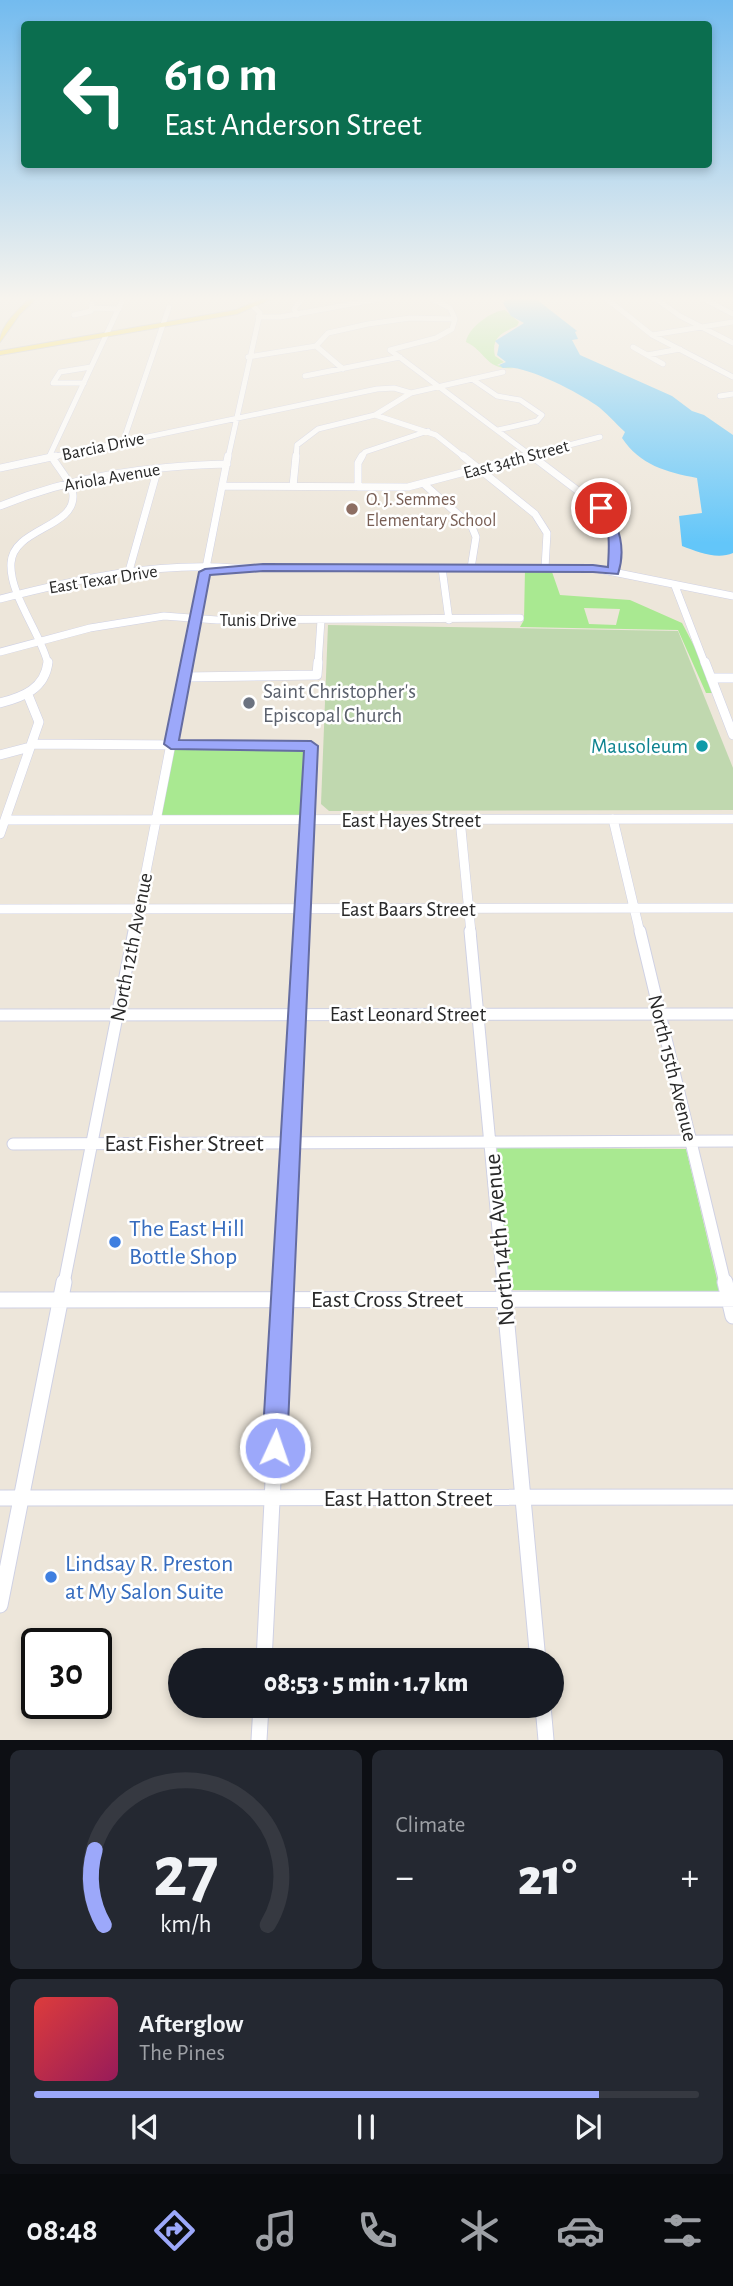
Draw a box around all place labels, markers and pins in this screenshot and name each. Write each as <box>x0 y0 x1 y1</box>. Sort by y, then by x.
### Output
pin <box>571 478 631 538</box>
place label: O. J. Semmes Elementary School <box>366 491 497 530</box>
marker: O. J. Semmes Elementary School <box>344 501 360 517</box>
place label: Saint Christopher's Episcopal Church <box>263 681 416 726</box>
marker: Saint Christopher's Episcopal Church <box>241 695 257 711</box>
place label: Mausoleum <box>591 736 688 757</box>
marker: Mausoleum <box>694 738 710 754</box>
place label: The East Hill Bottle Shop <box>129 1217 245 1269</box>
marker: The East Hill Bottle Shop <box>107 1234 123 1250</box>
place label: Lindsay R. Preston at My Salon Suite <box>65 1552 233 1604</box>
marker: Lindsay R. Preston at My Salon Suite <box>43 1569 59 1585</box>

